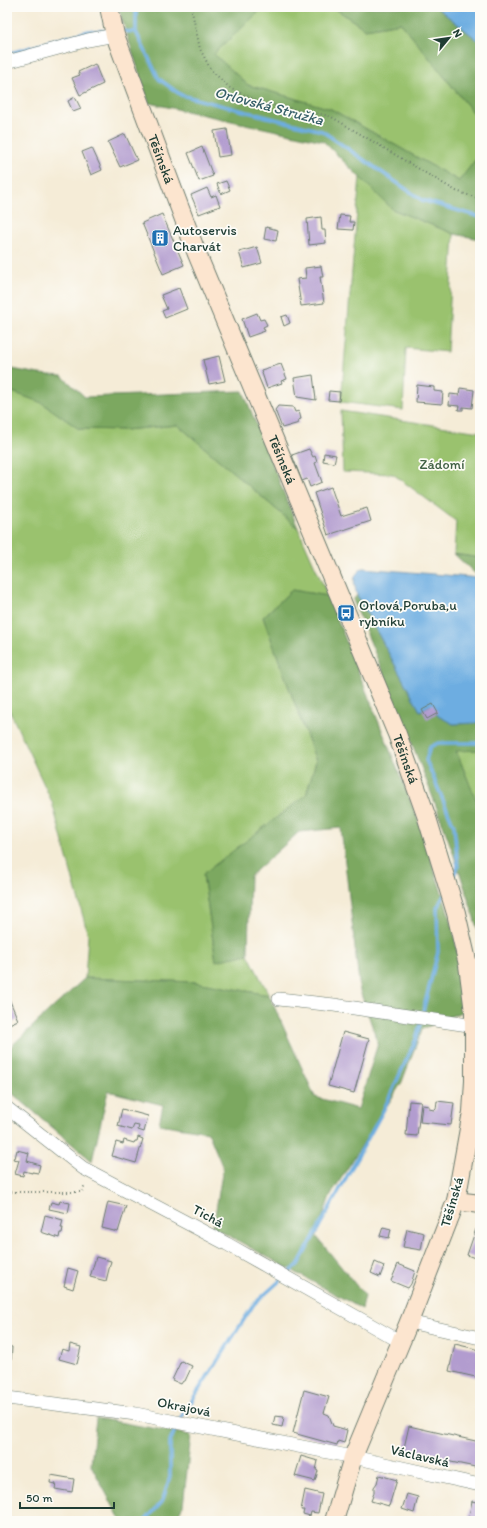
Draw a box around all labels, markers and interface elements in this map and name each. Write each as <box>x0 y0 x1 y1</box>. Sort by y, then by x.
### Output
north arrow <box>429 18 469 58</box>
text: N <box>450 27 465 40</box>
water label: Orlovská Stružka <box>213 83 326 129</box>
street label: Těšínská <box>144 132 179 187</box>
place label: Autoservis Charvát <box>173 222 237 255</box>
building icon: Autoservis Charvát <box>150 228 170 248</box>
street label: Těšínská <box>265 432 301 487</box>
park label: Zádomí <box>419 456 465 473</box>
place label: Orlová,Poruba,u rybníku <box>359 597 457 630</box>
bus stop icon: Orlová,Poruba,u rybníku <box>336 603 356 623</box>
street label: Těšínská <box>389 732 423 787</box>
street label: Těšínská <box>437 1174 467 1229</box>
street label: Tichá <box>190 1201 227 1231</box>
street label: Okrajová <box>156 1393 213 1421</box>
street label: Václavská <box>389 1441 452 1471</box>
scale bar <box>20 1484 114 1510</box>
text: 50 m <box>26 1491 52 1505</box>

